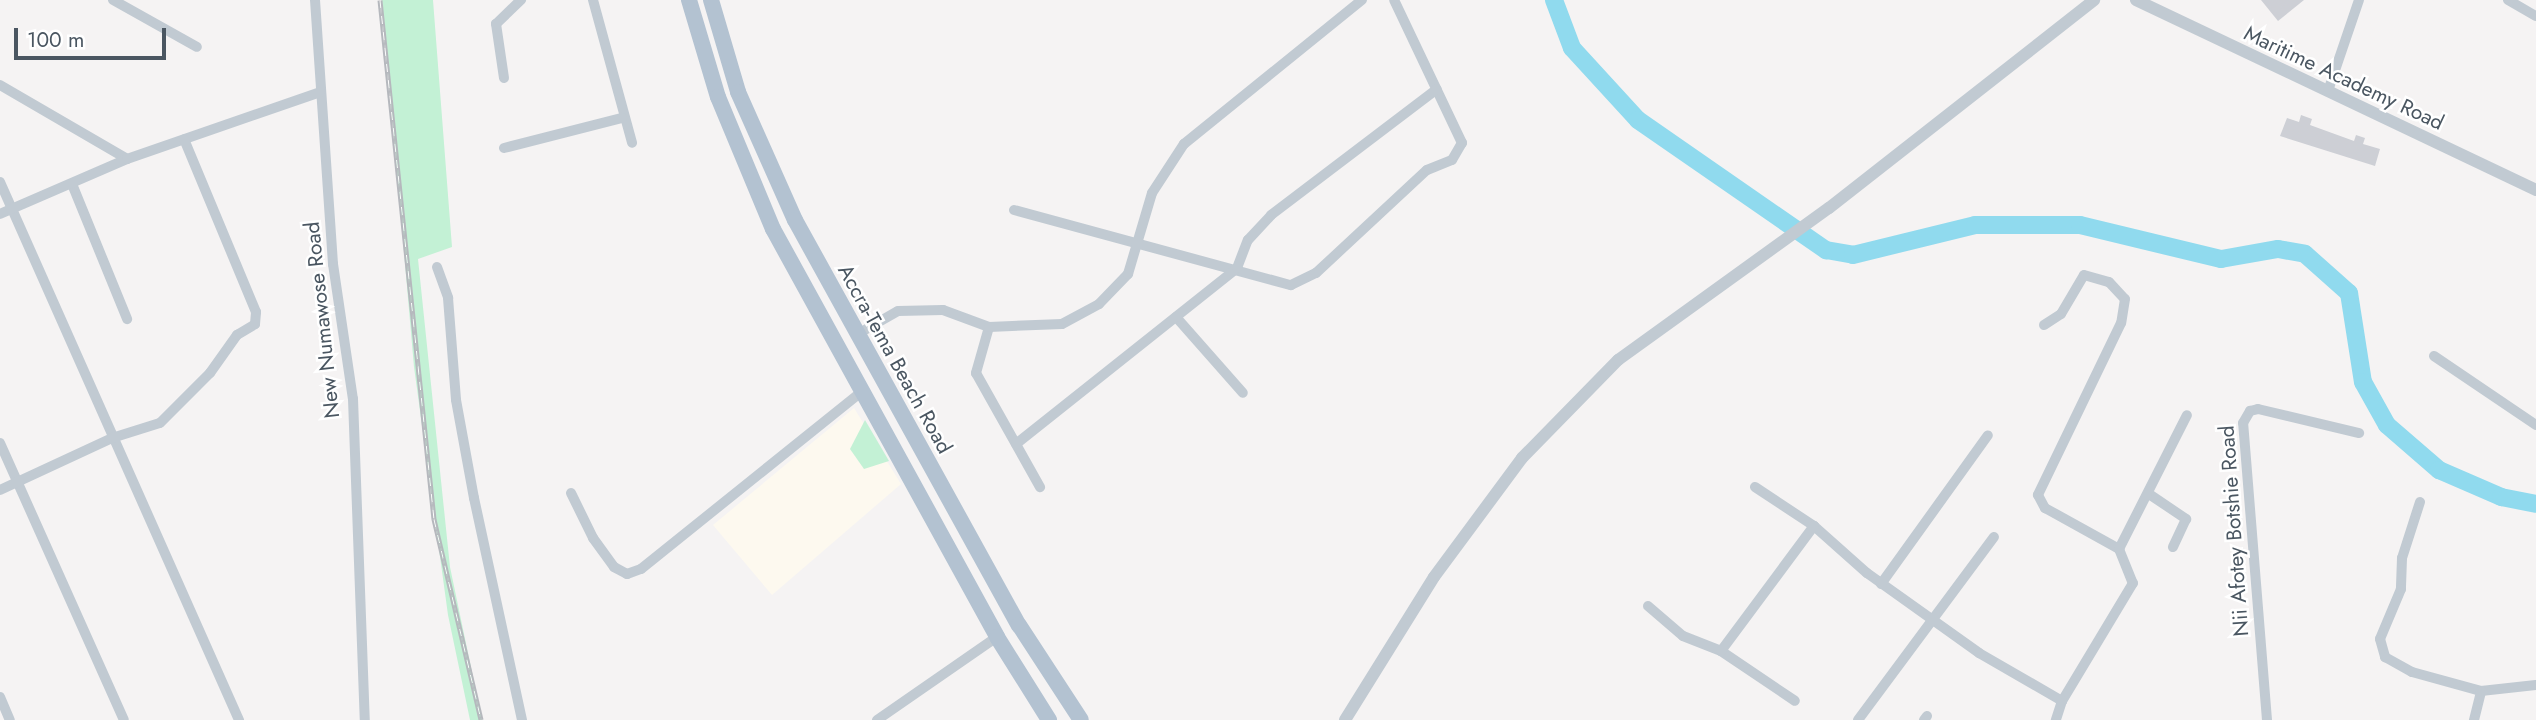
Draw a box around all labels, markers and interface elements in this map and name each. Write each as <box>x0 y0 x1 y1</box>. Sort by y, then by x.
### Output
scale bar <box>18 14 170 58</box>
street label: Maritime Academy Road <box>2240 21 2448 135</box>
text: 100 m <box>27 25 84 55</box>
street label: New Numawose Road <box>299 221 345 419</box>
street label: Accra-Tema Beach Road <box>833 260 957 458</box>
street label: Nii Afotey Botshie Road <box>2214 425 2254 637</box>

